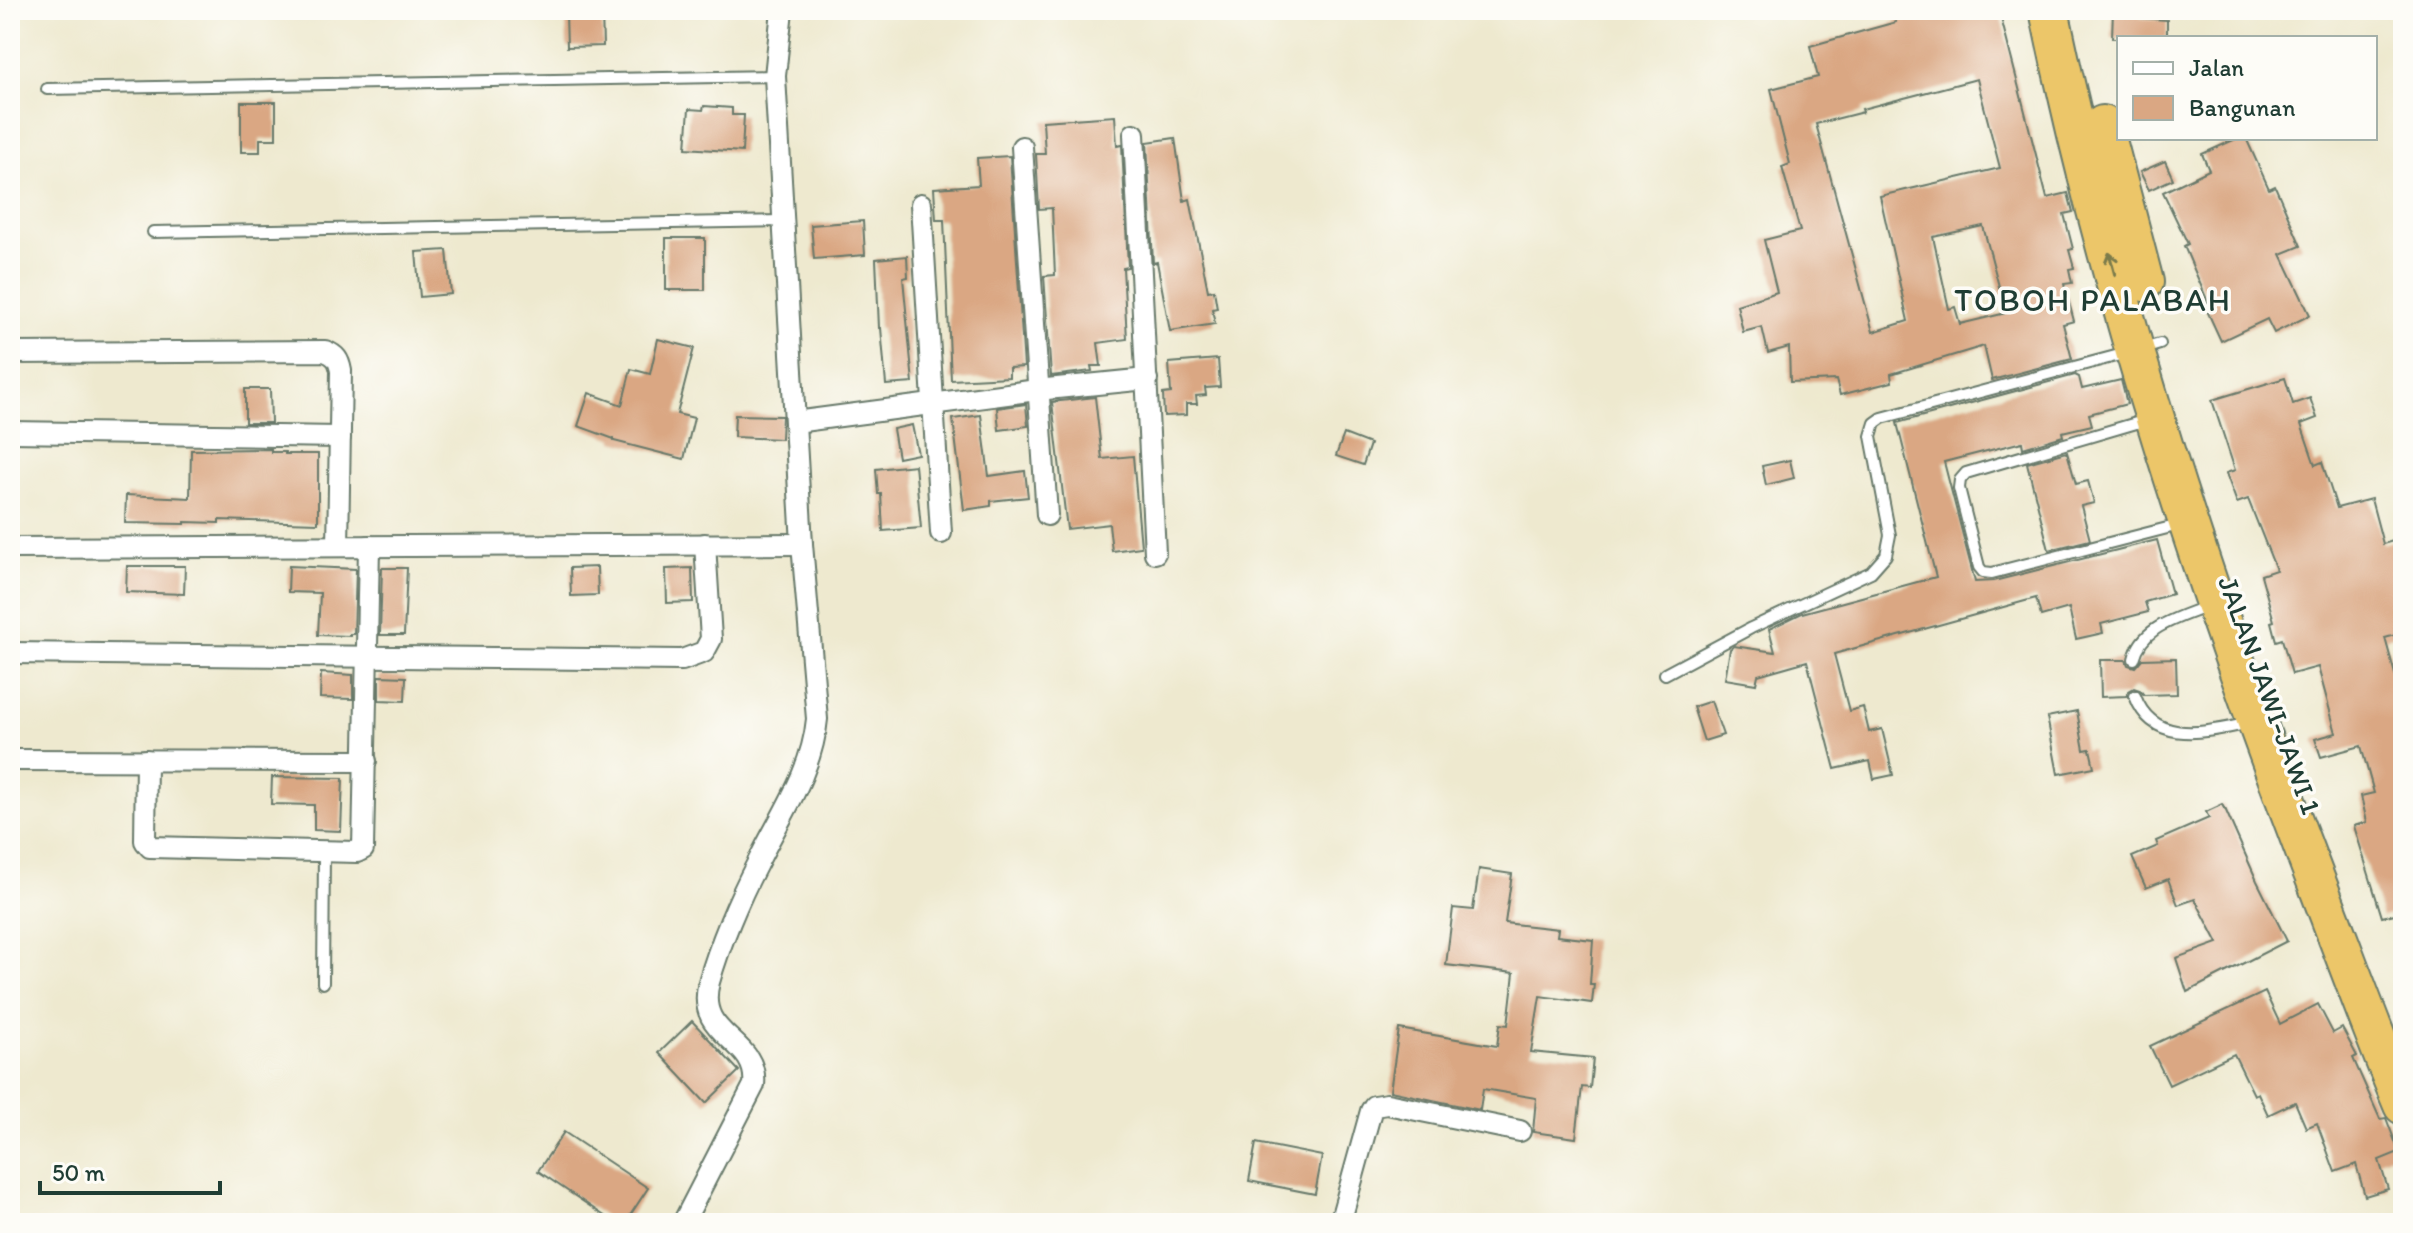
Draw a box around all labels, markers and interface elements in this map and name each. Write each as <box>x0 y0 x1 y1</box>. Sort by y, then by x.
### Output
legend <box>2117 36 2377 140</box>
text: Jalan <box>2189 53 2244 82</box>
text: Bangunan <box>2189 93 2296 122</box>
one-way arrow <box>2104 252 2119 278</box>
district label: TOBOH PALABAH <box>1954 281 2232 319</box>
street label: JALAN JAWI-JAWI 1 <box>2211 571 2329 819</box>
scale bar <box>40 1145 220 1195</box>
text: 50 m <box>52 1158 105 1187</box>

